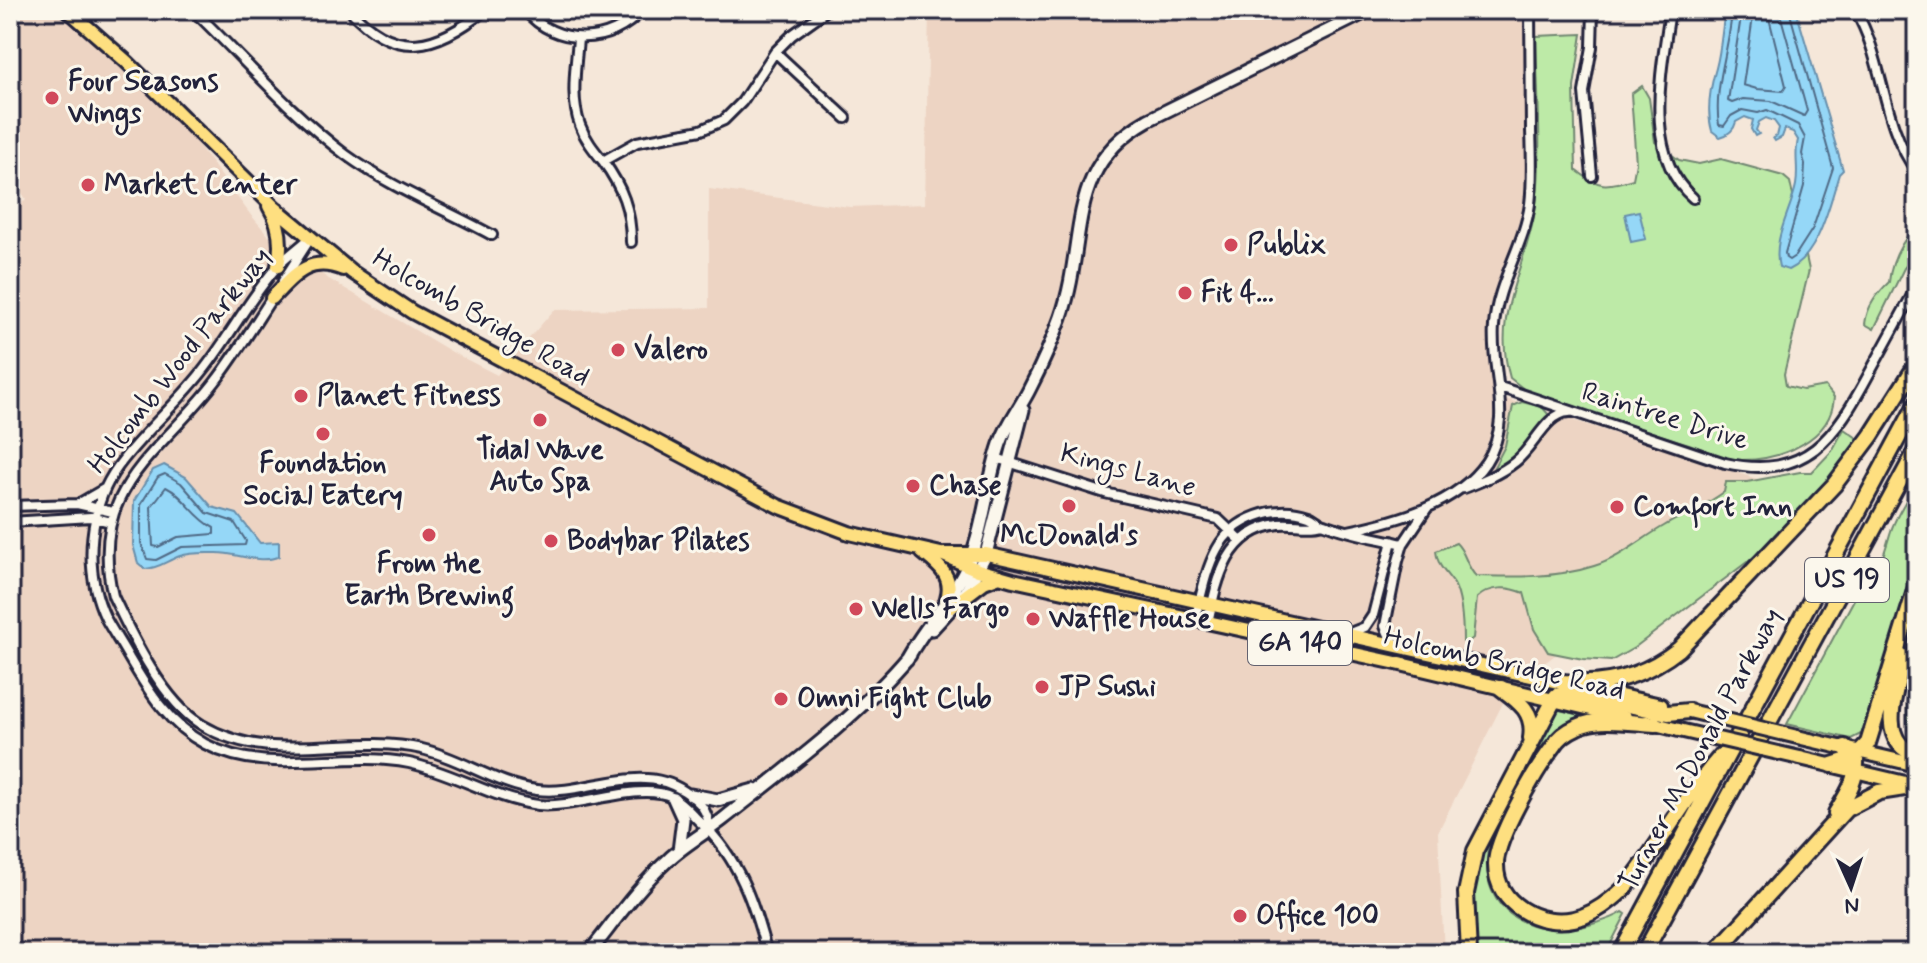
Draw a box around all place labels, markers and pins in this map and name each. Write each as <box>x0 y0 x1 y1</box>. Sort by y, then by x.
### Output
place label: Four Seasons Wings <box>68 64 219 136</box>
marker: Four Seasons Wings <box>43 89 61 107</box>
place label: Market Center <box>104 167 298 204</box>
marker: Market Center <box>79 176 97 194</box>
place label: Publix <box>1247 227 1327 264</box>
marker: Publix <box>1222 236 1240 254</box>
place label: Fit 4... <box>1201 275 1274 312</box>
marker: Fit 4... <box>1176 284 1194 302</box>
place label: Valero <box>634 332 708 369</box>
marker: Valero <box>609 341 627 359</box>
place label: Planet Fitness <box>317 378 501 415</box>
marker: Planet Fitness <box>292 387 310 405</box>
marker: Tidal Wave Auto Spa <box>531 411 549 429</box>
marker: Foundation Social Eatery <box>314 425 332 443</box>
place label: Tidal Wave Auto Spa <box>476 432 604 501</box>
place label: Foundation Social Eatery <box>243 446 403 515</box>
place label: Chase <box>929 468 1002 505</box>
marker: Chase <box>904 477 922 495</box>
place label: Comfort Inn <box>1633 489 1792 529</box>
marker: McDonald's <box>1060 497 1078 515</box>
marker: Comfort Inn <box>1608 498 1626 516</box>
place label: McDonald's <box>1000 518 1138 555</box>
place label: Bodybar Pilates <box>567 523 749 560</box>
marker: From the Earth Brewing <box>420 526 438 544</box>
marker: Bodybar Pilates <box>542 532 560 550</box>
place label: From the Earth Brewing <box>344 546 514 618</box>
place label: Wells Fargo <box>872 591 1009 629</box>
marker: Wells Fargo <box>847 600 865 618</box>
place label: Waffle House <box>1049 601 1211 638</box>
marker: Waffle House <box>1024 610 1042 628</box>
place label: JP Sushi <box>1058 669 1156 706</box>
marker: JP Sushi <box>1033 678 1051 696</box>
place label: Omni Fight Club <box>797 681 992 719</box>
marker: Omni Fight Club <box>772 690 790 708</box>
place label: Office 100 <box>1256 898 1379 935</box>
marker: Office 100 <box>1231 907 1249 925</box>

